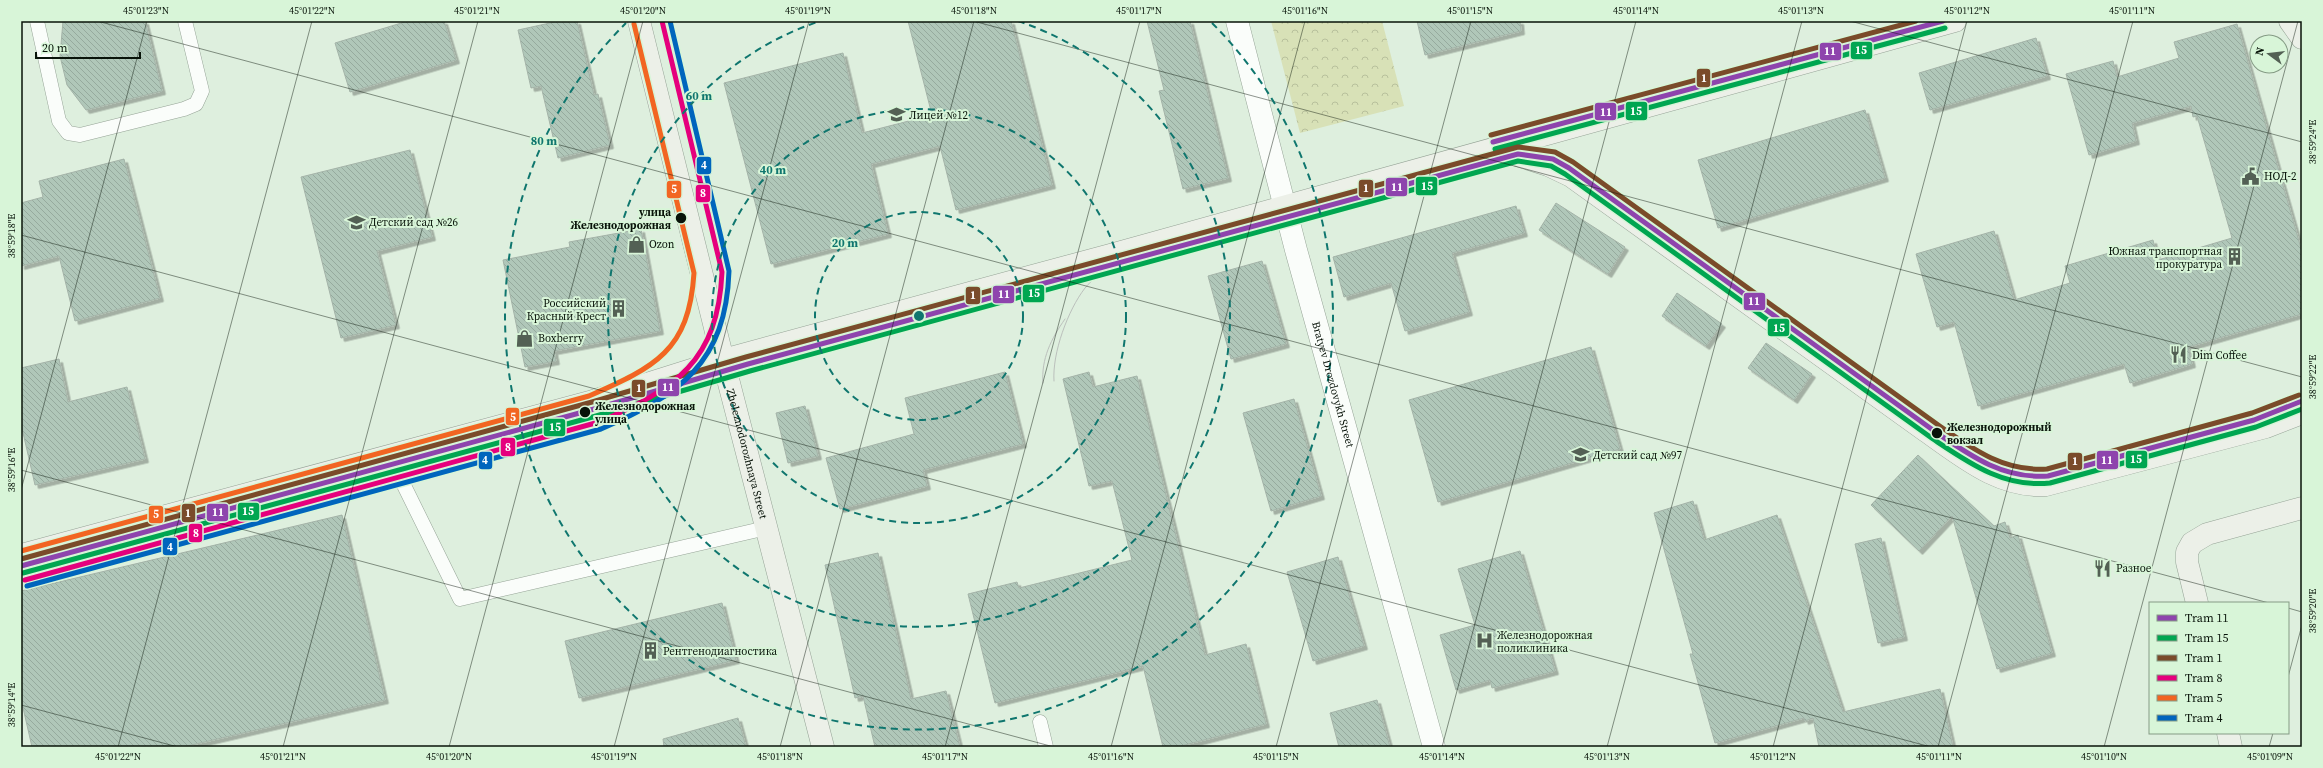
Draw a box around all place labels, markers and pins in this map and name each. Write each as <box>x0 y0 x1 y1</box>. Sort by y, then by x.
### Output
school or university icon: Лицей №12 <box>886 105 906 125</box>
place label: Лицей №12 <box>909 108 968 123</box>
public building icon: НОД-2 <box>2241 166 2261 186</box>
place label: НОД-2 <box>2264 169 2297 184</box>
place label: улица Железнодорожная <box>571 205 671 233</box>
marker: улица Железнодорожная <box>674 211 688 225</box>
school or university icon: Детский сад №26 <box>346 212 366 232</box>
place label: Детский сад №26 <box>369 215 458 230</box>
shop icon: Ozon <box>626 234 646 254</box>
place label: Ozon <box>649 237 675 252</box>
place label: Южная транспортная прокуратура <box>2108 244 2222 272</box>
building icon: Южная транспортная прокуратура <box>2225 247 2245 267</box>
place label: Российский Красный Крест <box>527 296 606 324</box>
building icon: Российский Красный Крест <box>609 299 629 319</box>
centre of rings <box>912 309 926 323</box>
shop icon: Boxberry <box>515 328 535 348</box>
place label: Boxberry <box>538 331 584 346</box>
restaurant icon: Dim Coffee <box>2169 345 2189 365</box>
place label: Dim Coffee <box>2192 348 2247 363</box>
place label: Железнодорожная улица <box>594 399 695 427</box>
marker: Железнодорожная улица <box>578 405 592 419</box>
place label: Железнодорожный вокзал <box>1947 420 2051 448</box>
marker: Железнодорожный вокзал <box>1930 426 1944 440</box>
school or university icon: Детский сад №97 <box>1570 445 1590 465</box>
place label: Детский сад №97 <box>1593 448 1682 463</box>
restaurant icon: Разное <box>2093 558 2113 578</box>
place label: Разное <box>2116 561 2152 576</box>
place label: Железнодорожная поликлиника <box>1497 628 1593 656</box>
hospital icon: Железнодорожная поликлиника <box>1474 631 1494 651</box>
building icon: Рентгенодиагностика <box>640 641 660 661</box>
place label: Рентгенодиагностика <box>663 644 778 659</box>

